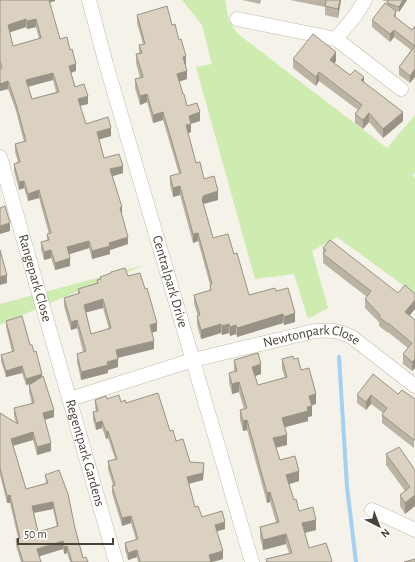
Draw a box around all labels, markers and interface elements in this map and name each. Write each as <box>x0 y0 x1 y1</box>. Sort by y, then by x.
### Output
street label: Rangepark Close <box>16 233 54 323</box>
street label: Centralpark Drive <box>150 234 190 329</box>
street label: Newtonpark Close <box>262 324 363 350</box>
street label: Regentpark Gardens <box>63 398 107 508</box>
north arrow <box>359 506 399 546</box>
scale bar <box>18 520 113 546</box>
text: N <box>379 526 392 540</box>
text: 50 m <box>24 528 47 540</box>

